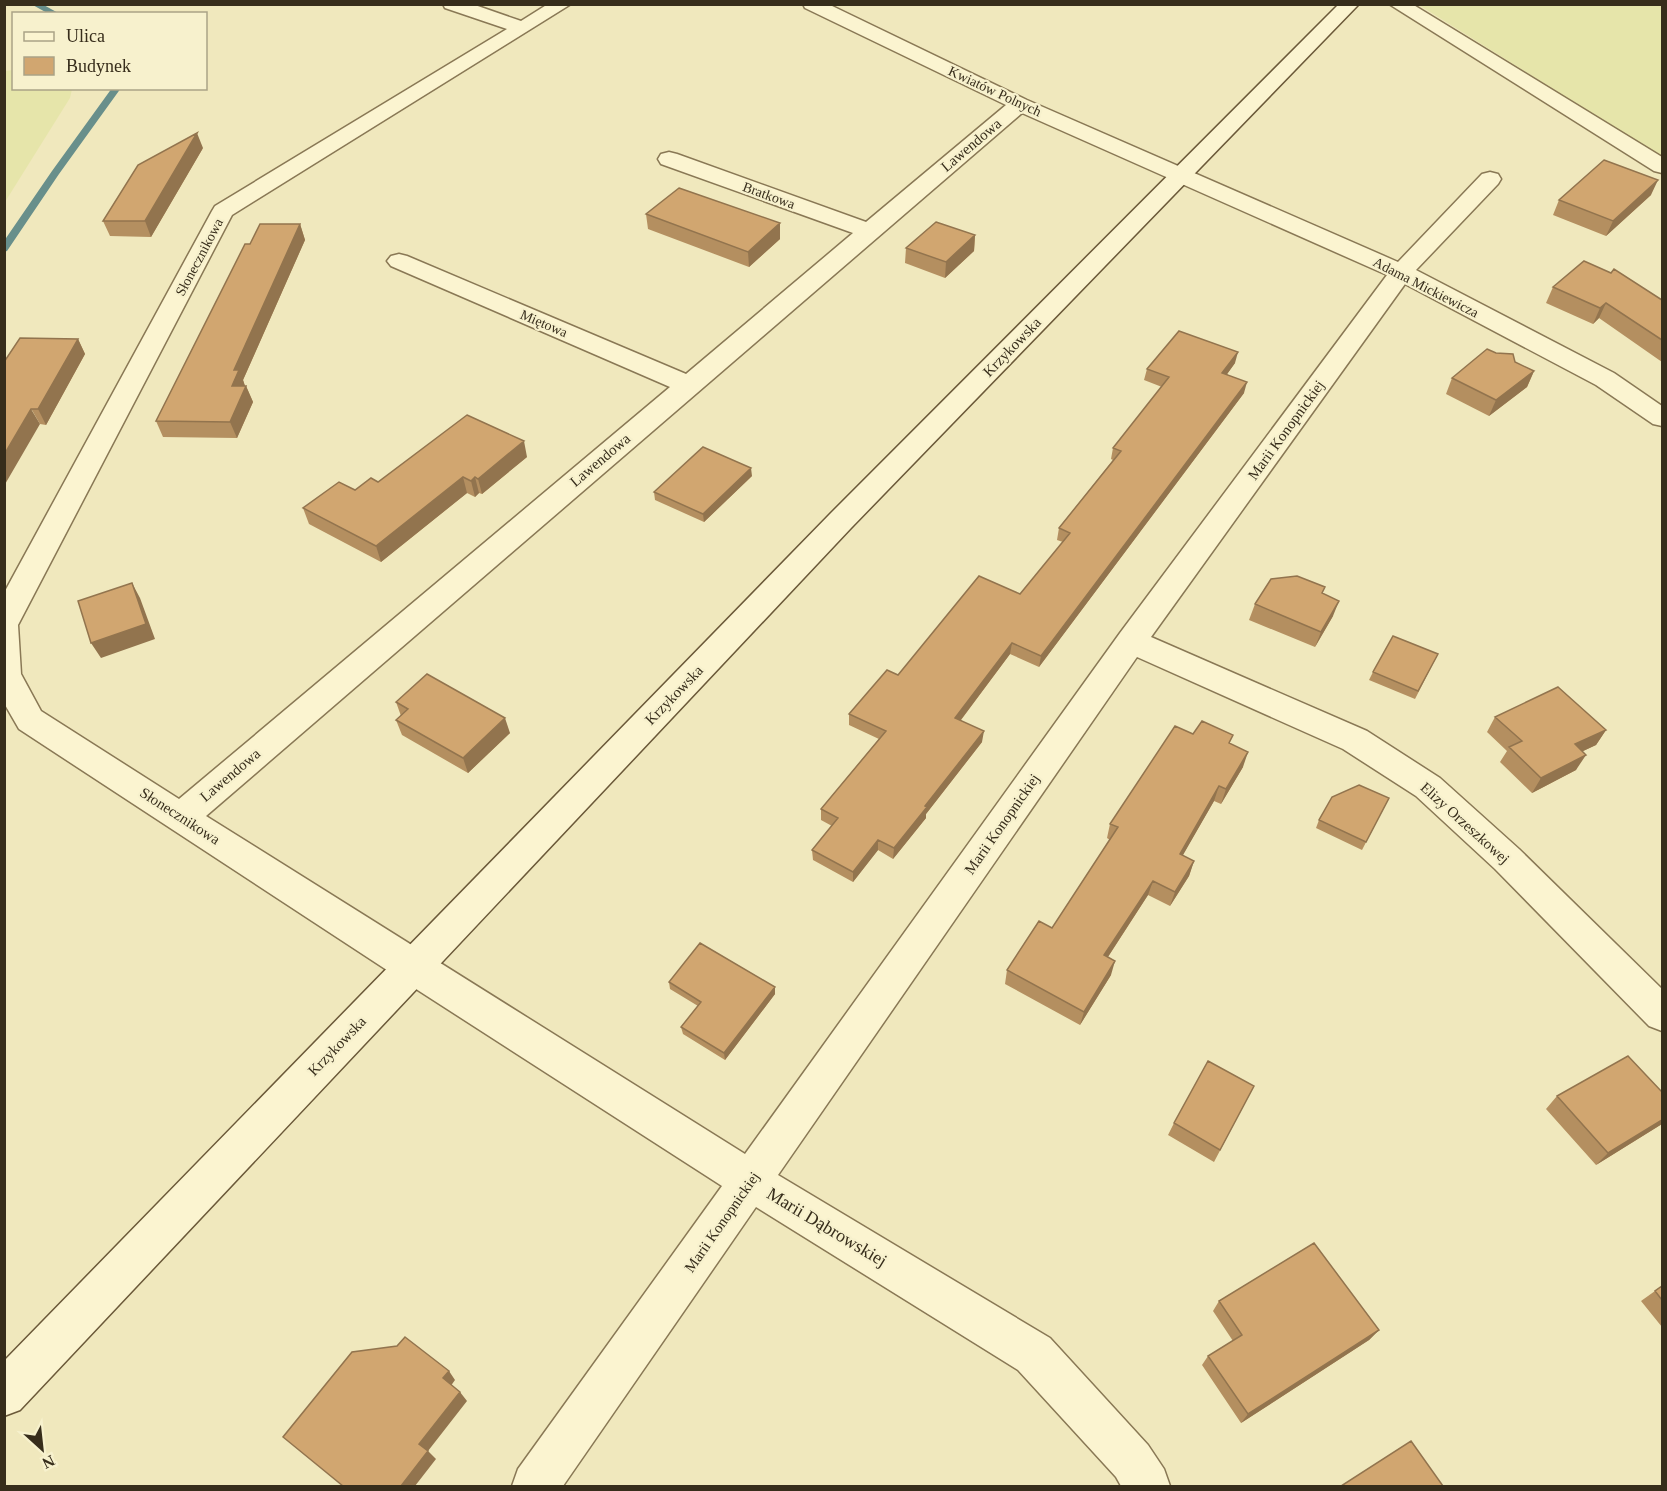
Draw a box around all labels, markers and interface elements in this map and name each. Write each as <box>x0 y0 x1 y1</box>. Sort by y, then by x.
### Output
legend <box>12 12 207 90</box>
text: Ulica <box>66 26 105 46</box>
text: Budynek <box>66 56 131 76</box>
street label: Kwiatów Polnych <box>946 63 1044 120</box>
street label: Lawendowa <box>938 115 1004 175</box>
street label: Bratkowa <box>741 179 798 212</box>
street label: Słonecznikowa <box>173 215 227 299</box>
street label: Adama Mickiewicza <box>1371 254 1482 321</box>
street label: Miętowa <box>518 307 570 340</box>
street label: Krzykowska <box>980 314 1044 380</box>
street label: Marii Konopnickiej <box>1245 377 1327 483</box>
street label: Lawendowa <box>567 430 633 490</box>
street label: Krzykowska <box>642 662 706 728</box>
street label: Lawendowa <box>197 745 263 805</box>
street label: Marii Konopnickiej <box>961 771 1043 877</box>
street label: Elizy Orzeszkowej <box>1417 779 1513 867</box>
street label: Słonecznikowa <box>137 784 223 848</box>
street label: Krzykowska <box>305 1013 369 1079</box>
street label: Marii Konopnickiej <box>681 1169 763 1275</box>
street label: Marii Dąbrowskiej <box>763 1183 891 1271</box>
north arrow <box>12 1419 72 1479</box>
text: N <box>39 1452 58 1472</box>

